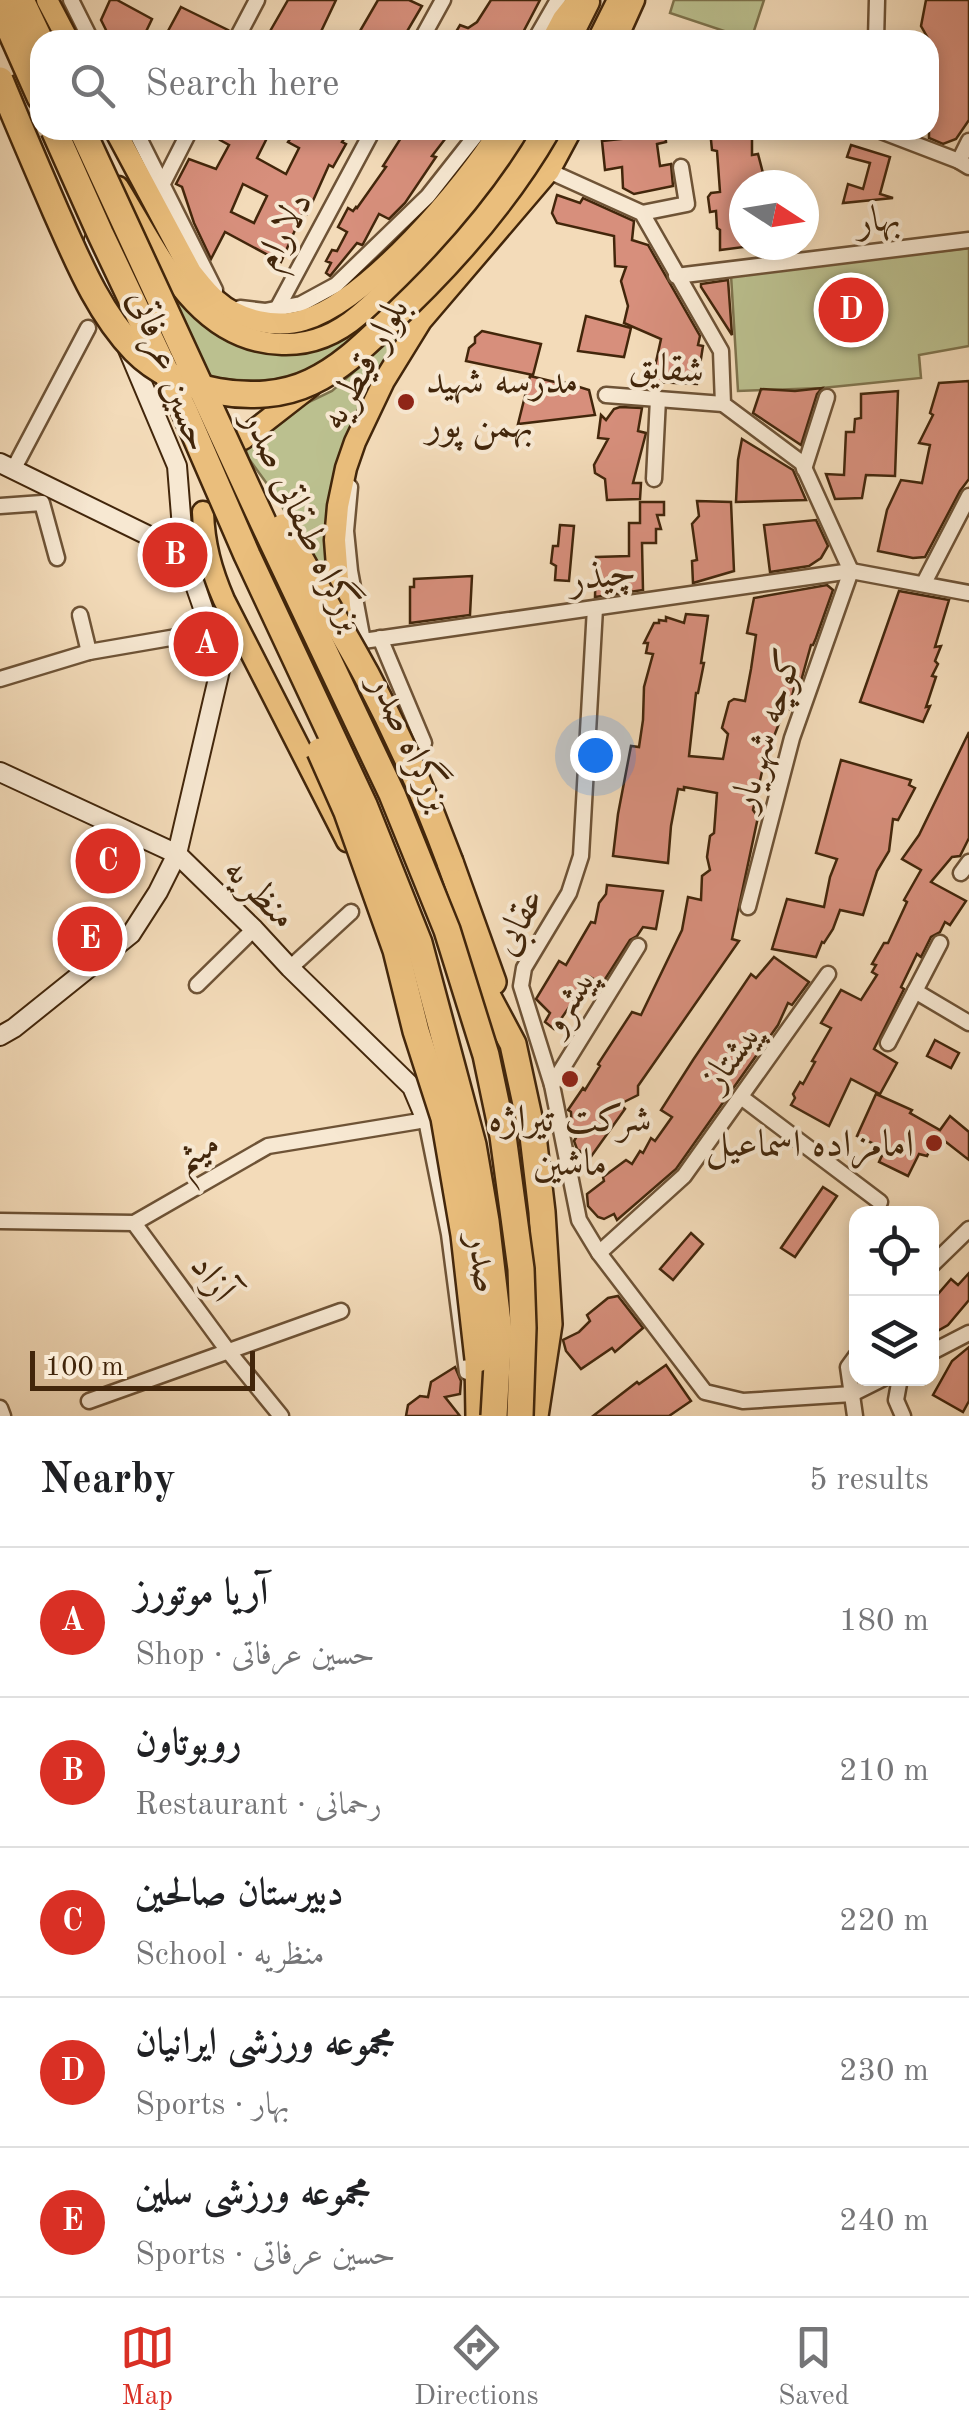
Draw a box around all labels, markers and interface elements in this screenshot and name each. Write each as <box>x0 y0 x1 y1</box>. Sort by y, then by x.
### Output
search box <box>30 30 939 140</box>
icon: search <box>65 58 120 113</box>
text: Search here <box>145 66 340 104</box>
north arrow <box>729 170 819 260</box>
street label: دلارام <box>249 186 330 282</box>
street label: بهار <box>850 199 903 245</box>
pin: D <box>818 272 884 348</box>
street label: حسین عرفاتی <box>115 285 216 459</box>
street label: بلوار قیطریه <box>314 292 419 438</box>
street label: شقایق <box>628 348 706 394</box>
place label: مدرسه شهید بهمن پور <box>422 364 578 451</box>
marker: مدرسه شهید بهمن پور <box>395 391 417 413</box>
street label: بزرگراه طبقاتی صدر <box>232 398 377 638</box>
pin: B <box>142 518 208 592</box>
street label: چیذر <box>563 553 639 604</box>
pin: A <box>174 606 238 682</box>
street label: کوچه شهریار <box>724 645 814 820</box>
street label: بزرگراه صدر <box>358 662 465 818</box>
your location <box>570 730 621 781</box>
pin: C <box>76 824 140 898</box>
street label: منظریه <box>214 851 302 939</box>
street label: عقابی <box>487 883 557 964</box>
pin: E <box>58 902 122 976</box>
street label: پیشرو <box>533 960 608 1046</box>
street label: پیشتاز <box>693 1014 774 1103</box>
marker: شرکت تیراژه ماشین <box>559 1068 581 1090</box>
place label: شرکت تیراژه ماشین <box>488 1102 652 1184</box>
street label: میثم <box>168 1125 235 1194</box>
place label: امامزاده اسماعیل <box>706 1127 914 1170</box>
marker: امامزاده اسماعیل <box>923 1132 945 1154</box>
map controls <box>849 1206 939 1386</box>
button: locate <box>849 1206 939 1296</box>
street label: صدر <box>459 1227 505 1296</box>
street label: آزاد <box>182 1244 248 1313</box>
button: layers <box>849 1296 939 1386</box>
scale bar <box>30 1346 255 1390</box>
text: 100 m <box>45 1354 124 1382</box>
text: Nearby <box>40 1460 176 1502</box>
text: 5 results <box>809 1465 929 1497</box>
text: آریا موتورز <box>135 1575 268 1613</box>
text: A <box>60 1606 85 1638</box>
text: 180 m <box>839 1606 929 1638</box>
text: Shop · حسین عرفاتی <box>135 1640 375 1672</box>
text: روبوتاون <box>135 1725 242 1763</box>
text: B <box>61 1756 84 1788</box>
text: 210 m <box>839 1756 929 1788</box>
text: Restaurant · رحمانی <box>135 1790 382 1822</box>
text: دبیرستان صالحین <box>135 1875 344 1913</box>
text: C <box>62 1906 83 1938</box>
text: 220 m <box>839 1906 929 1938</box>
text: School · منظریه <box>135 1940 324 1972</box>
text: مجموعه ورزشی ایرانیان <box>135 2025 395 2063</box>
text: D <box>60 2056 85 2088</box>
text: 230 m <box>839 2056 929 2088</box>
text: Sports · بهار <box>135 2090 289 2122</box>
text: مجموعه ورزشی سلین <box>135 2175 371 2213</box>
text: E <box>61 2206 84 2238</box>
text: 240 m <box>839 2206 929 2238</box>
text: Sports · حسین عرفاتی <box>135 2240 395 2272</box>
tab: Map <box>120 2320 175 2415</box>
tab: Directions <box>414 2320 539 2415</box>
tab: Saved <box>778 2320 849 2415</box>

